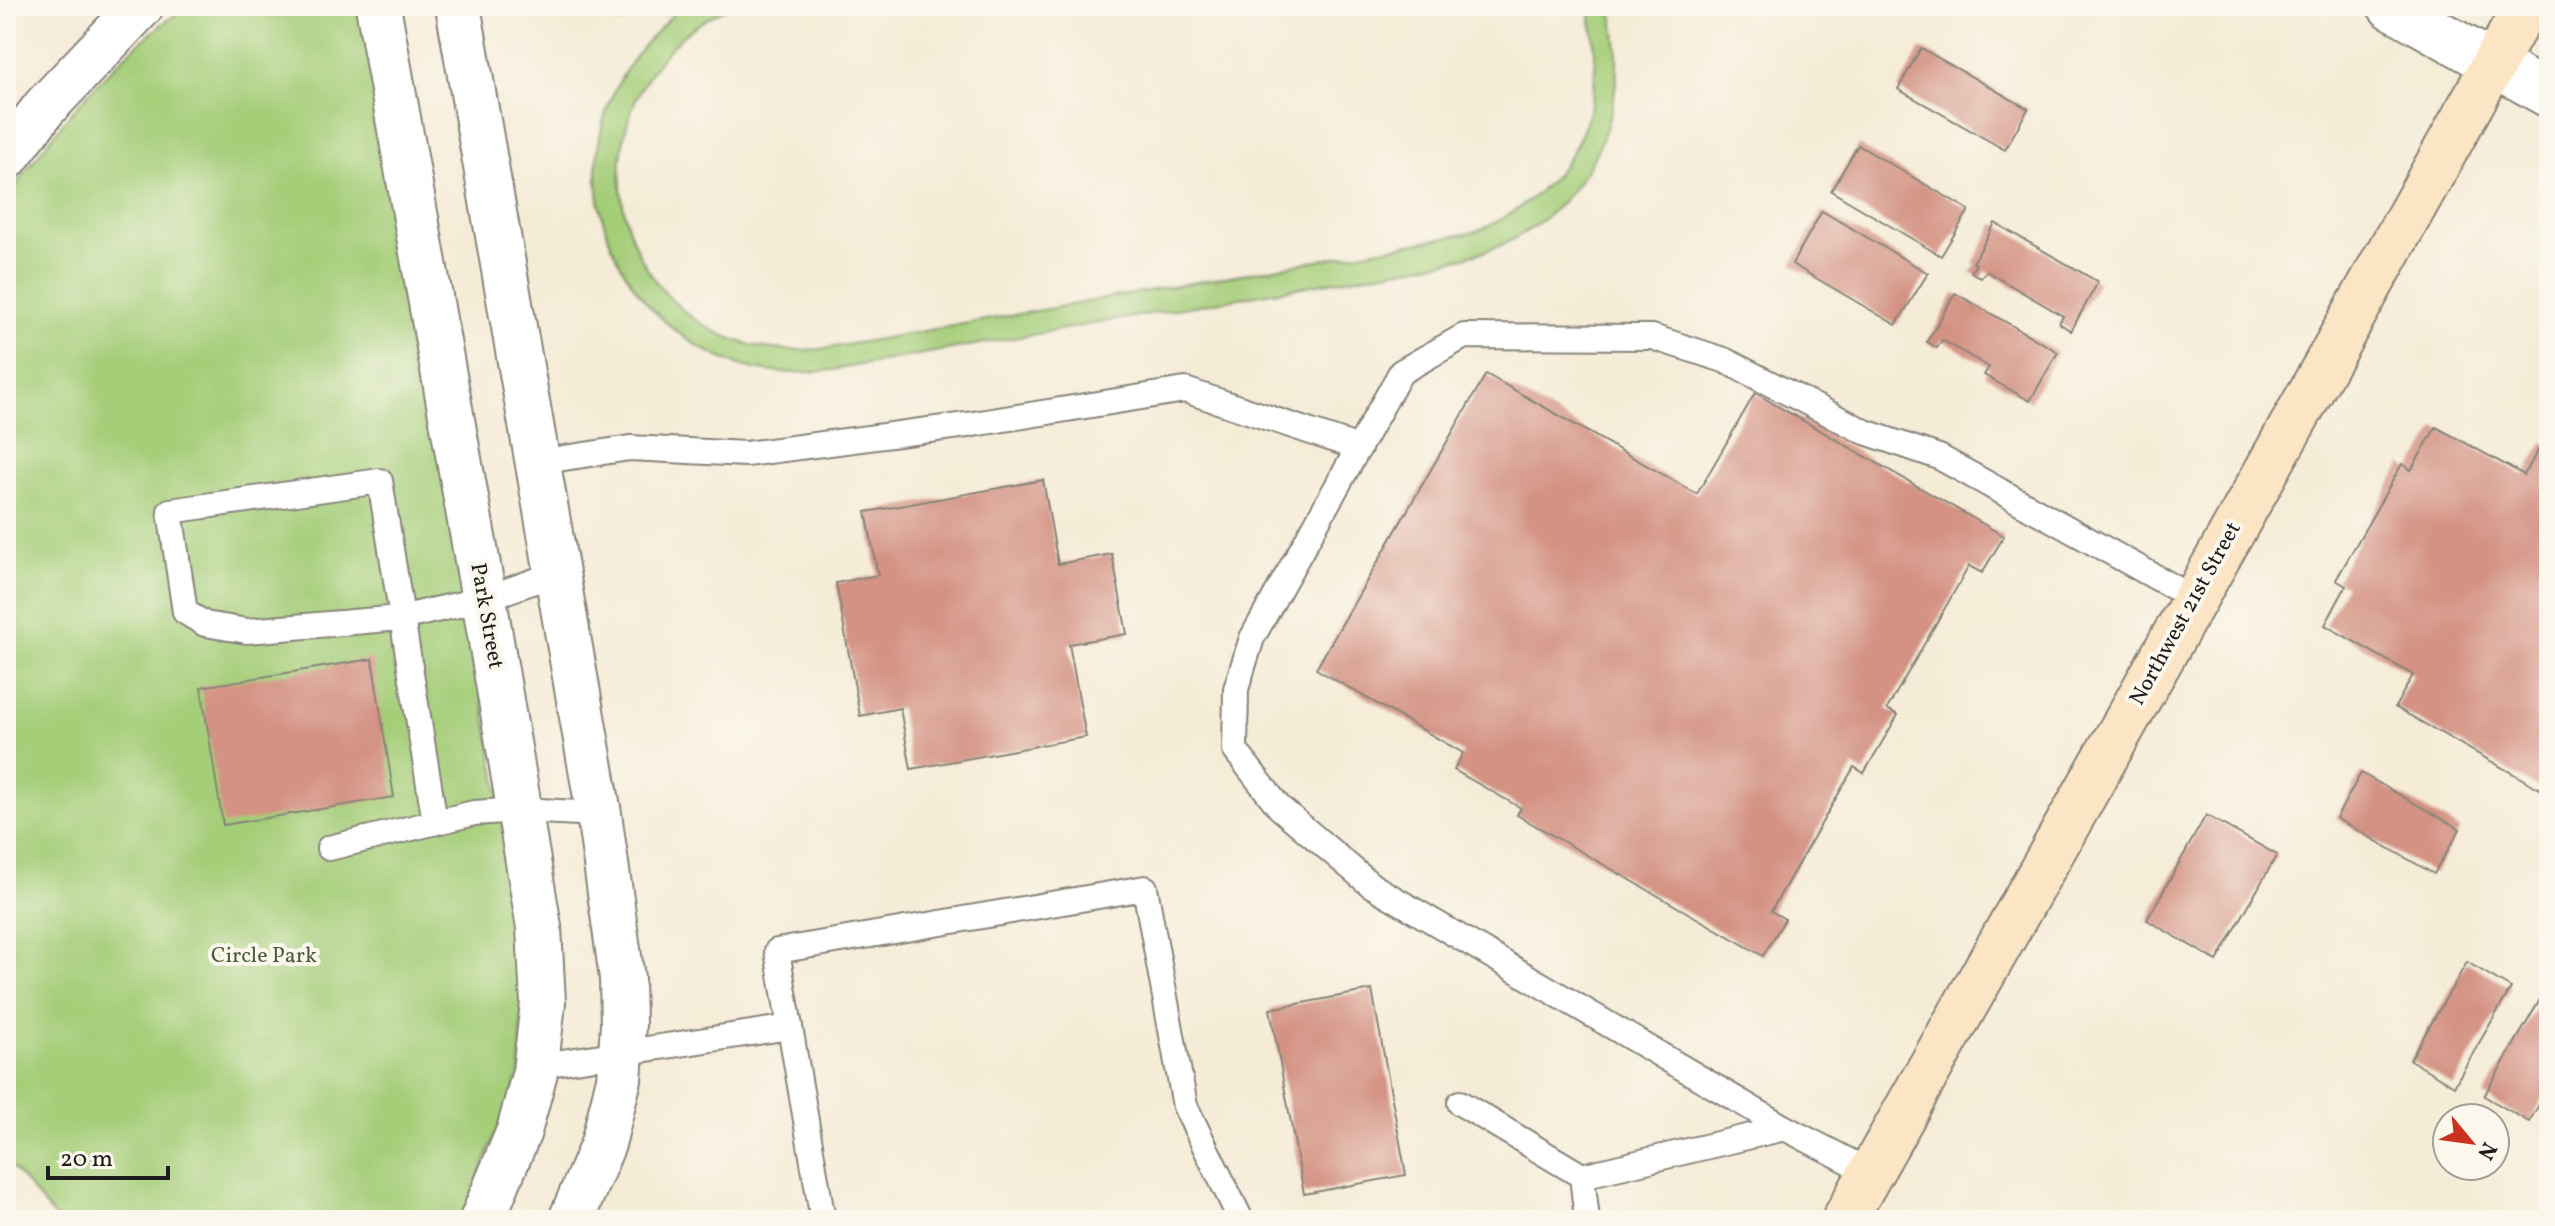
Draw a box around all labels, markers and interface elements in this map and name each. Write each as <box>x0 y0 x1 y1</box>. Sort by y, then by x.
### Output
street label: Northwest 21st Street <box>2123 516 2250 711</box>
street label: Park Street <box>461 561 511 672</box>
park label: Circle Park <box>211 941 317 972</box>
north arrow <box>2431 1102 2511 1182</box>
scale bar <box>48 1130 168 1180</box>
text: N <box>2469 1136 2504 1165</box>
text: 20 m <box>60 1143 113 1177</box>

